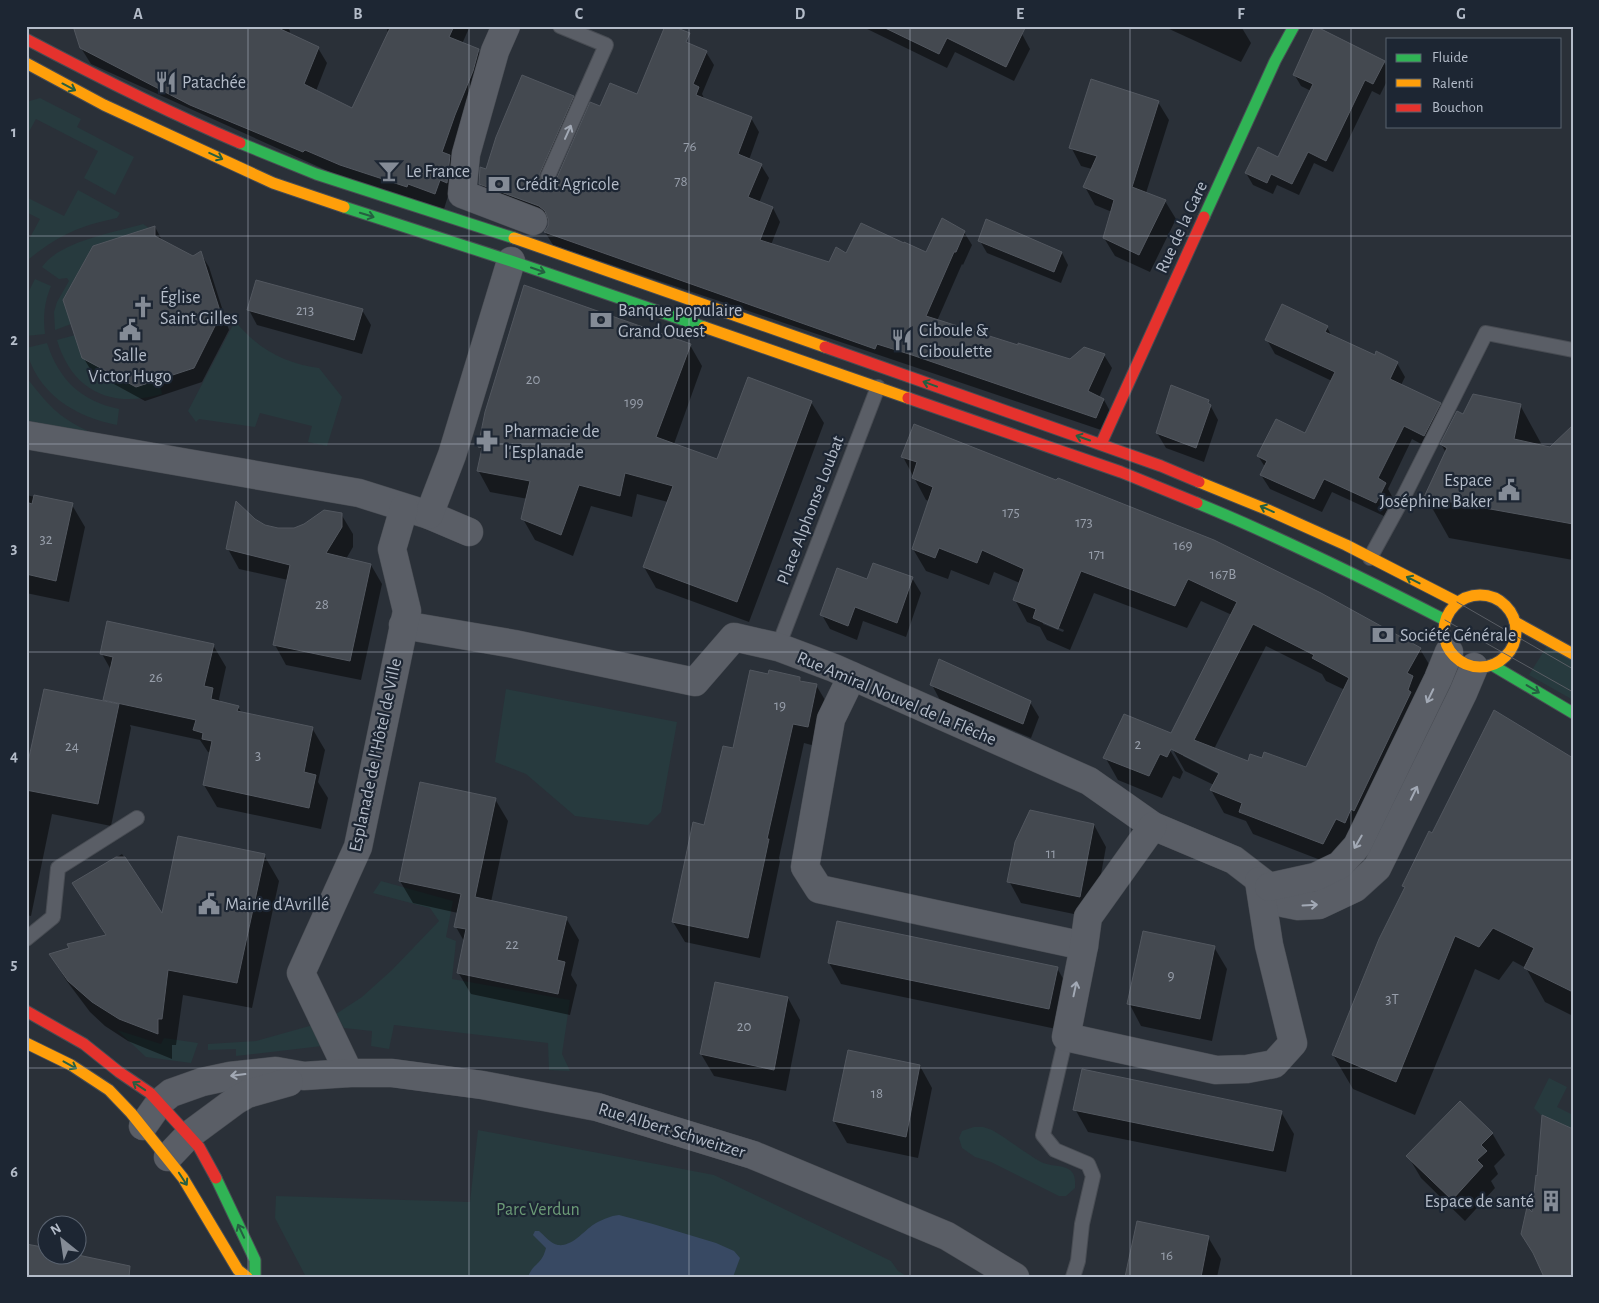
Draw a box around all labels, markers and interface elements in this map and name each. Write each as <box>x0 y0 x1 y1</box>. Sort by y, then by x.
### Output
text: A <box>133 6 143 22</box>
text: B <box>353 6 363 22</box>
text: C <box>575 6 584 22</box>
text: D <box>795 6 806 22</box>
text: E <box>1016 6 1024 22</box>
text: F <box>1237 6 1245 22</box>
text: G <box>1456 6 1466 22</box>
legend <box>1386 38 1562 128</box>
text: Fluide <box>1432 50 1468 65</box>
restaurant icon: Patachée <box>153 69 179 95</box>
place label: Patachée <box>182 74 246 92</box>
text: Ralenti <box>1432 76 1474 91</box>
one-way arrow <box>61 83 76 92</box>
text: Bouchon <box>1432 100 1483 115</box>
text: 1 <box>11 124 17 140</box>
one-way arrow <box>563 125 573 140</box>
house number: 76 <box>683 139 697 154</box>
one-way arrow <box>208 152 223 162</box>
bar icon: Le France <box>376 158 402 184</box>
place label: Le France <box>406 163 470 181</box>
bank icon: Crédit Agricole <box>486 171 512 197</box>
house number: 78 <box>674 174 688 189</box>
place label: Crédit Agricole <box>516 176 619 194</box>
street label: Rue de la Gare <box>1153 179 1211 276</box>
one-way arrow <box>359 210 375 220</box>
one-way arrow <box>530 266 545 275</box>
place label: Église Saint Gilles <box>160 286 238 328</box>
church icon: Église Saint Gilles <box>130 294 156 320</box>
place label: Banque populaire Grand Ouest <box>618 302 742 341</box>
house number: 213 <box>296 303 314 318</box>
bank icon: Banque populaire Grand Ouest <box>588 307 614 333</box>
public building icon: Salle Victor Hugo <box>117 317 143 343</box>
place label: Ciboule & Ciboulette <box>919 322 992 361</box>
restaurant icon: Ciboule & Ciboulette <box>889 327 915 353</box>
text: 2 <box>10 332 18 348</box>
place label: Salle Victor Hugo <box>88 347 172 386</box>
house number: 20 <box>526 372 540 387</box>
one-way arrow <box>922 379 938 388</box>
house number: 199 <box>624 395 644 410</box>
place label: Pharmacie de l'Esplanade <box>504 423 600 462</box>
pharmacy icon: Pharmacie de l'Esplanade <box>474 428 500 454</box>
street label: Place Alphonse Loubat <box>774 433 848 587</box>
one-way arrow <box>1076 433 1091 442</box>
place label: Espace Joséphine Baker <box>1380 472 1492 511</box>
public building icon: Espace Joséphine Baker <box>1496 477 1522 503</box>
one-way arrow <box>1260 504 1275 514</box>
house number: 175 <box>1002 505 1020 520</box>
house number: 173 <box>1075 515 1093 530</box>
house number: 32 <box>39 532 53 547</box>
house number: 169 <box>1173 538 1193 553</box>
text: 3 <box>11 540 18 556</box>
house number: 171 <box>1089 547 1105 562</box>
house number: 167B <box>1210 567 1236 582</box>
one-way arrow <box>1406 575 1421 585</box>
house number: 28 <box>315 597 329 612</box>
bank icon: Société Générale <box>1370 622 1396 648</box>
place label: Société Générale <box>1400 627 1516 645</box>
street label: Rue Amiral Nouvel de la Flêche <box>794 649 999 749</box>
street label: Esplanade de l'Hôtel de Ville <box>347 657 405 854</box>
house number: 26 <box>149 670 163 685</box>
one-way arrow <box>1525 684 1539 694</box>
one-way arrow <box>1425 688 1434 703</box>
house number: 19 <box>774 698 786 713</box>
house number: 2 <box>1135 737 1142 752</box>
house number: 24 <box>65 739 79 754</box>
text: 4 <box>10 748 18 764</box>
house number: 3 <box>255 748 261 763</box>
one-way arrow <box>1410 786 1419 801</box>
one-way arrow <box>1353 834 1363 849</box>
house number: 11 <box>1046 846 1056 861</box>
public building icon: Mairie d'Avrillé <box>196 891 222 917</box>
place label: Mairie d'Avrillé <box>225 896 329 914</box>
one-way arrow <box>1302 901 1318 910</box>
house number: 22 <box>505 937 519 952</box>
text: 5 <box>11 956 18 972</box>
house number: 9 <box>1167 968 1175 983</box>
one-way arrow <box>1071 982 1081 998</box>
house number: 3T <box>1385 992 1399 1007</box>
house number: 20 <box>737 1019 751 1034</box>
one-way arrow <box>62 1060 77 1070</box>
one-way arrow <box>231 1070 247 1080</box>
one-way arrow <box>133 1081 147 1091</box>
house number: 18 <box>871 1086 883 1101</box>
street label: Rue Albert Schweitzer <box>596 1100 747 1162</box>
text: 6 <box>10 1164 18 1180</box>
one-way arrow <box>178 1171 188 1185</box>
building icon: Espace de santé <box>1538 1188 1564 1214</box>
place label: Espace de santé <box>1425 1193 1534 1211</box>
park label: Parc Verdun <box>496 1201 580 1219</box>
north arrow <box>38 1216 88 1266</box>
text: N <box>48 1221 64 1238</box>
one-way arrow <box>236 1224 245 1239</box>
house number: 16 <box>1161 1248 1173 1263</box>

